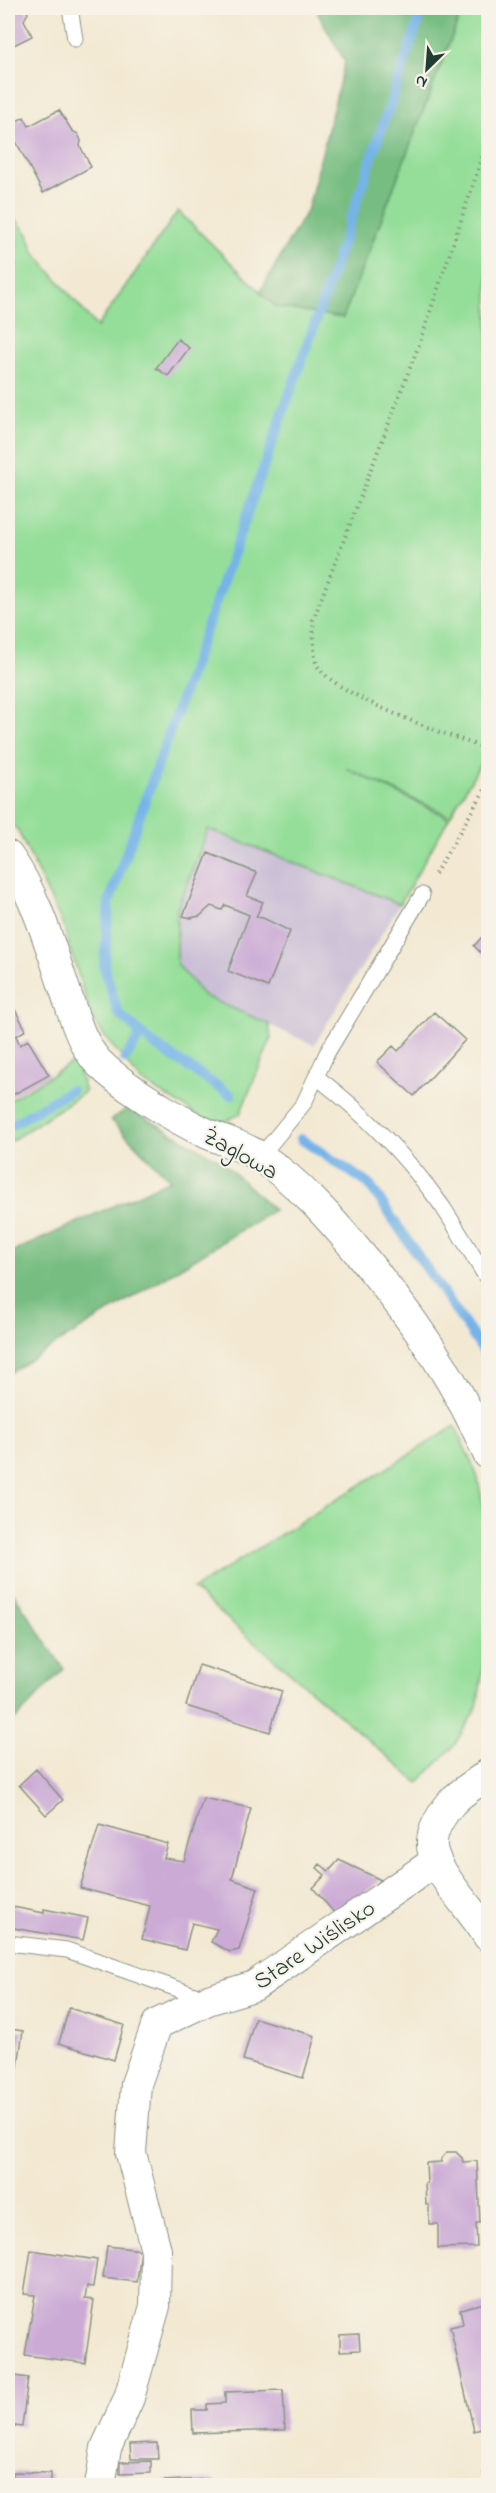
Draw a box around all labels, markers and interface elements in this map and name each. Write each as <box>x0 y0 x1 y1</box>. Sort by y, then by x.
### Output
north arrow <box>397 39 457 99</box>
text: N <box>411 68 431 94</box>
street label: Żaglowa <box>196 1120 284 1190</box>
street label: Stare Wiślisko <box>247 1892 383 2000</box>

